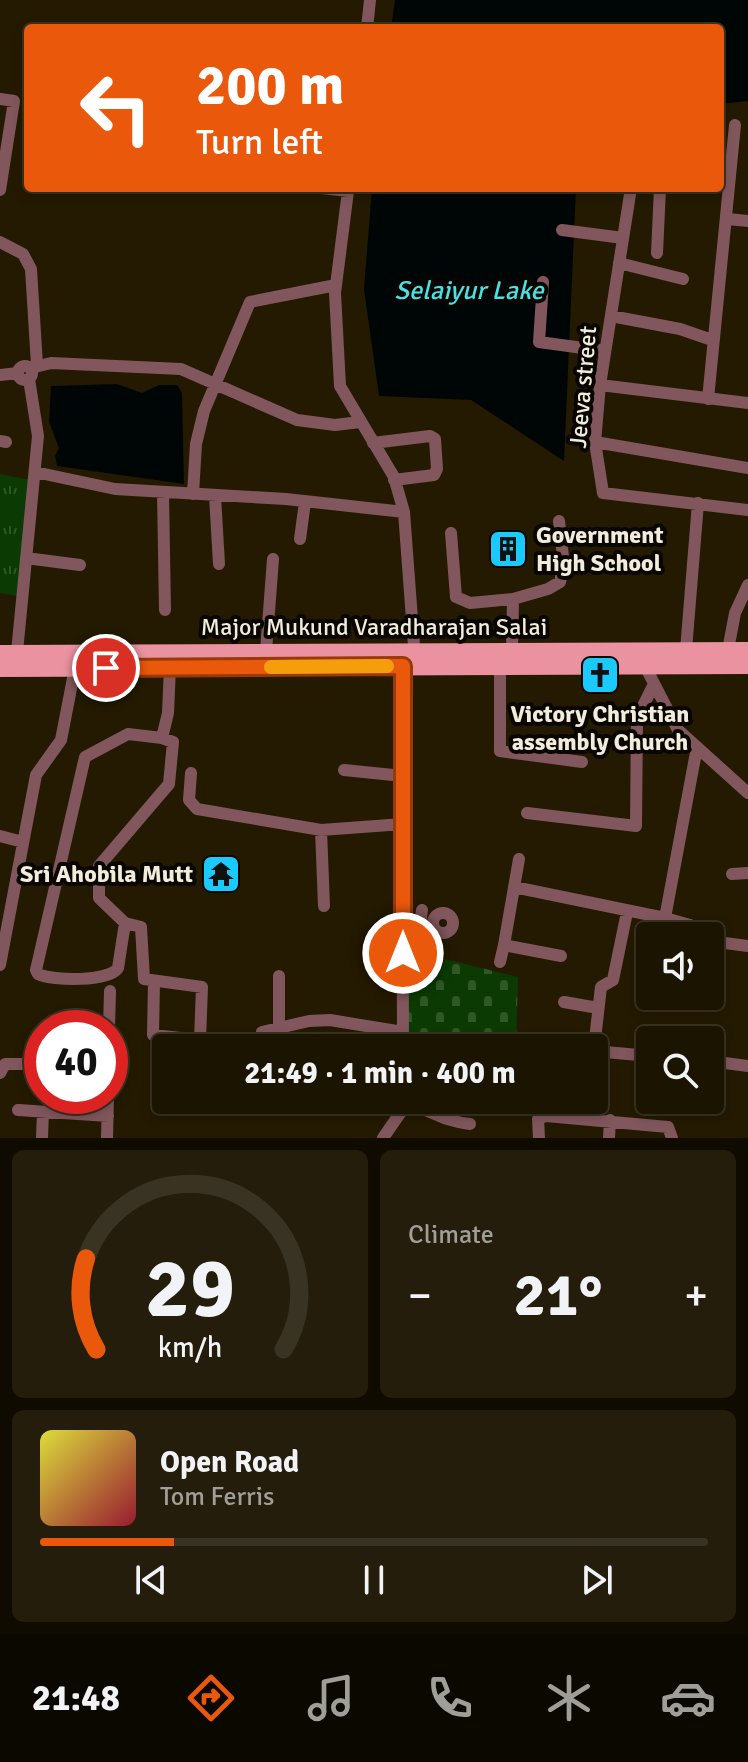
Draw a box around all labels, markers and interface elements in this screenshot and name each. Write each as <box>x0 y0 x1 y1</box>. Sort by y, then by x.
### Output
text: 200 m <box>196 51 344 120</box>
icon: left <box>64 56 168 160</box>
text: Turn left <box>196 120 323 165</box>
water label: Selaiyur Lake <box>395 275 545 307</box>
street label: Jeeva street <box>563 325 603 449</box>
place label: Government High School <box>536 520 663 578</box>
building icon: Government High School <box>487 528 529 570</box>
street label: Major Mukund Varadharajan Salai <box>201 612 547 642</box>
pin <box>72 634 140 702</box>
icon: arrive <box>84 646 128 690</box>
church icon: Victory Christian assembly Church <box>579 654 621 696</box>
place label: Victory Christian assembly Church <box>510 699 690 757</box>
temple icon: Sri Ahobila Mutt <box>200 853 242 895</box>
place label: Sri Ahobila Mutt <box>20 859 193 889</box>
position arrow <box>361 911 445 995</box>
map controls <box>636 922 724 1114</box>
button: sound <box>636 922 724 1010</box>
speed limit sign: 40 <box>24 1010 128 1114</box>
button: search <box>636 1026 724 1114</box>
text: 21:49 · 1 min · 400 m <box>244 1055 516 1092</box>
text: Climate <box>408 1219 494 1251</box>
text: 29 <box>145 1238 235 1340</box>
text: 21° <box>514 1259 602 1333</box>
text: − <box>408 1269 432 1323</box>
text: + <box>684 1269 708 1323</box>
text: km/h <box>158 1330 222 1365</box>
text: Open Road <box>160 1444 299 1481</box>
text: Tom Ferris <box>160 1481 274 1513</box>
icon: previous <box>129 1558 173 1602</box>
icon: pause <box>352 1558 396 1602</box>
icon: next <box>575 1558 619 1602</box>
icon: directions <box>183 1670 239 1726</box>
icon: music <box>303 1670 359 1726</box>
icon: phone <box>422 1670 478 1726</box>
icon: climate <box>541 1670 597 1726</box>
icon: car <box>660 1670 716 1726</box>
text: 21:48 <box>32 1676 120 1721</box>

